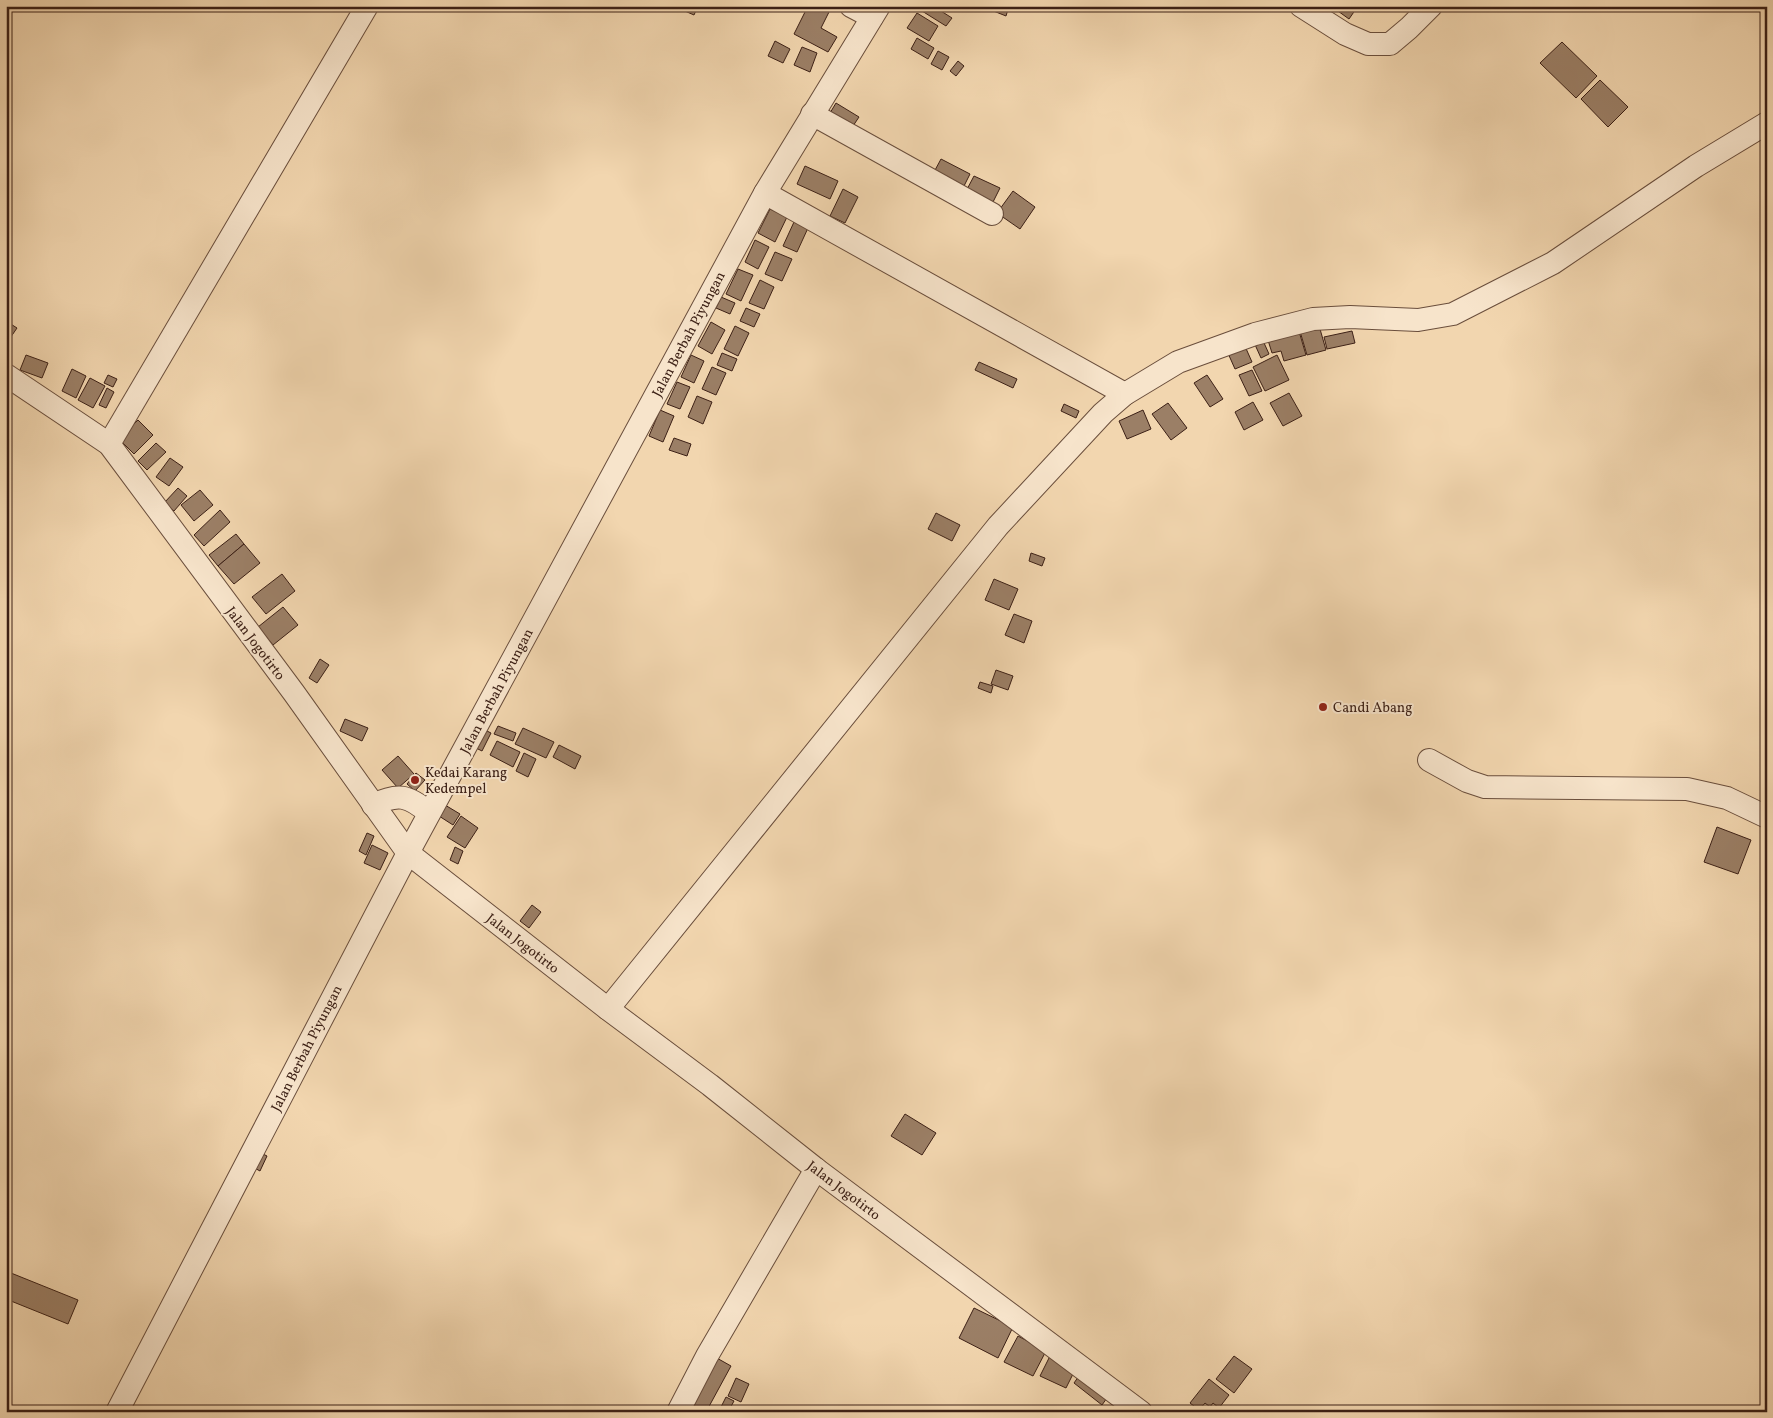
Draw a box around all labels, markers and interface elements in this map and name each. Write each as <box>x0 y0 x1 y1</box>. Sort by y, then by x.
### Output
street label: Jalan Berbah Piyungan <box>648 269 730 401</box>
street label: Jalan Jogotirto <box>221 603 289 685</box>
street label: Jalan Berbah Piyungan <box>456 626 538 758</box>
place label: Candi Abang <box>1333 699 1412 718</box>
marker: Candi Abang <box>1317 701 1329 713</box>
place label: Kedai Karang Kedempel <box>425 764 507 799</box>
marker: Kedai Karang Kedempel <box>409 774 421 786</box>
street label: Jalan Jogotirto <box>482 910 563 979</box>
street label: Jalan Berbah Piyungan <box>267 982 347 1115</box>
street label: Jalan Jogotirto <box>802 1157 884 1225</box>

